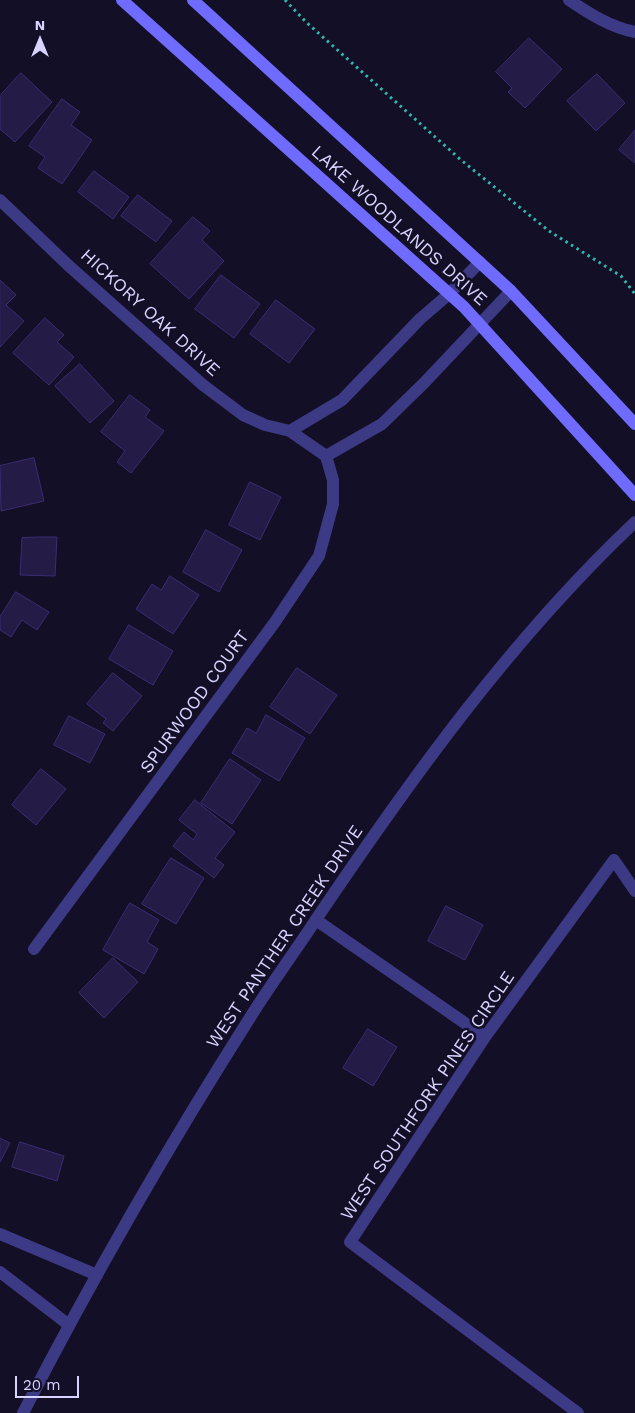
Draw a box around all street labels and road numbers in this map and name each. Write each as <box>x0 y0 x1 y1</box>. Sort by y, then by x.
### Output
street label: LAKE WOODLANDS DRIVE <box>307 141 491 311</box>
street label: HICKORY OAK DRIVE <box>76 245 224 381</box>
street label: SPURWOOD COURT <box>136 626 254 778</box>
street label: WEST PANTHER CREEK DRIVE <box>202 821 368 1053</box>
street label: WEST SOUTHFORK PINES CIRCLE <box>336 967 520 1225</box>

